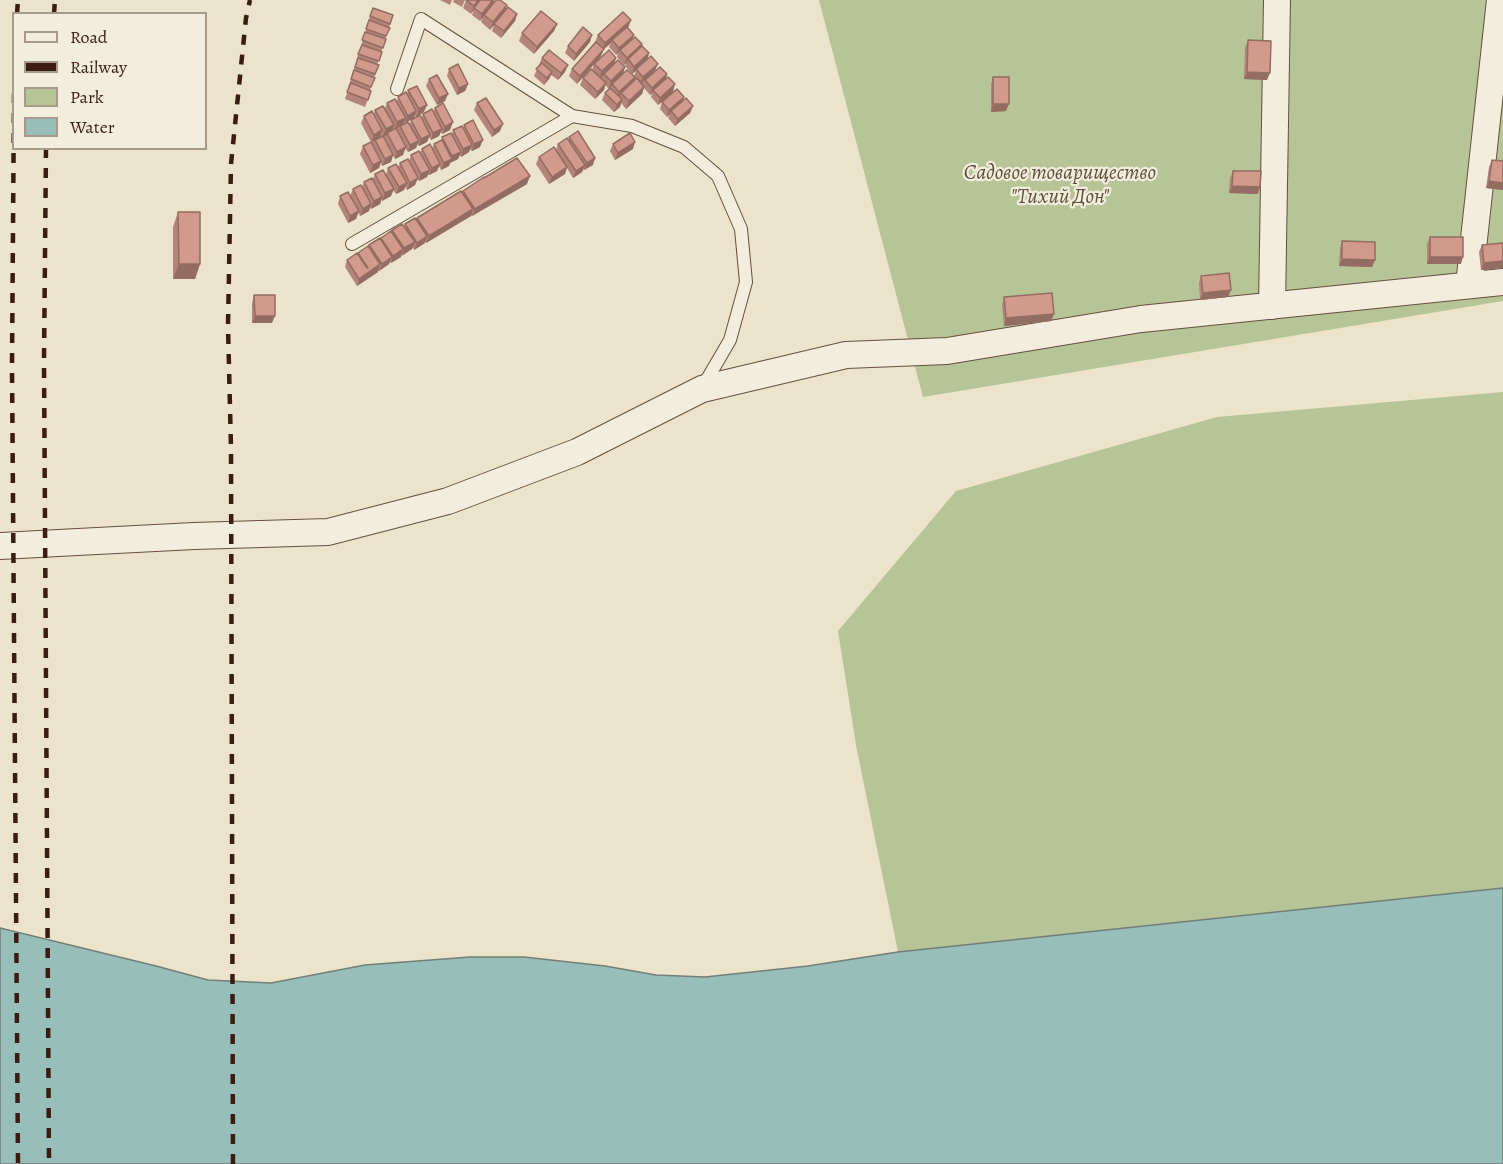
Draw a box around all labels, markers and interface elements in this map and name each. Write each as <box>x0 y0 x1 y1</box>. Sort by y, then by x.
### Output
legend <box>12 12 207 150</box>
text: Road <box>70 25 107 49</box>
text: Railway <box>70 55 127 79</box>
text: Park <box>70 85 104 109</box>
text: Water <box>70 115 115 139</box>
park label: Садовое товарищество "Тихий Дон" <box>964 161 1156 211</box>

